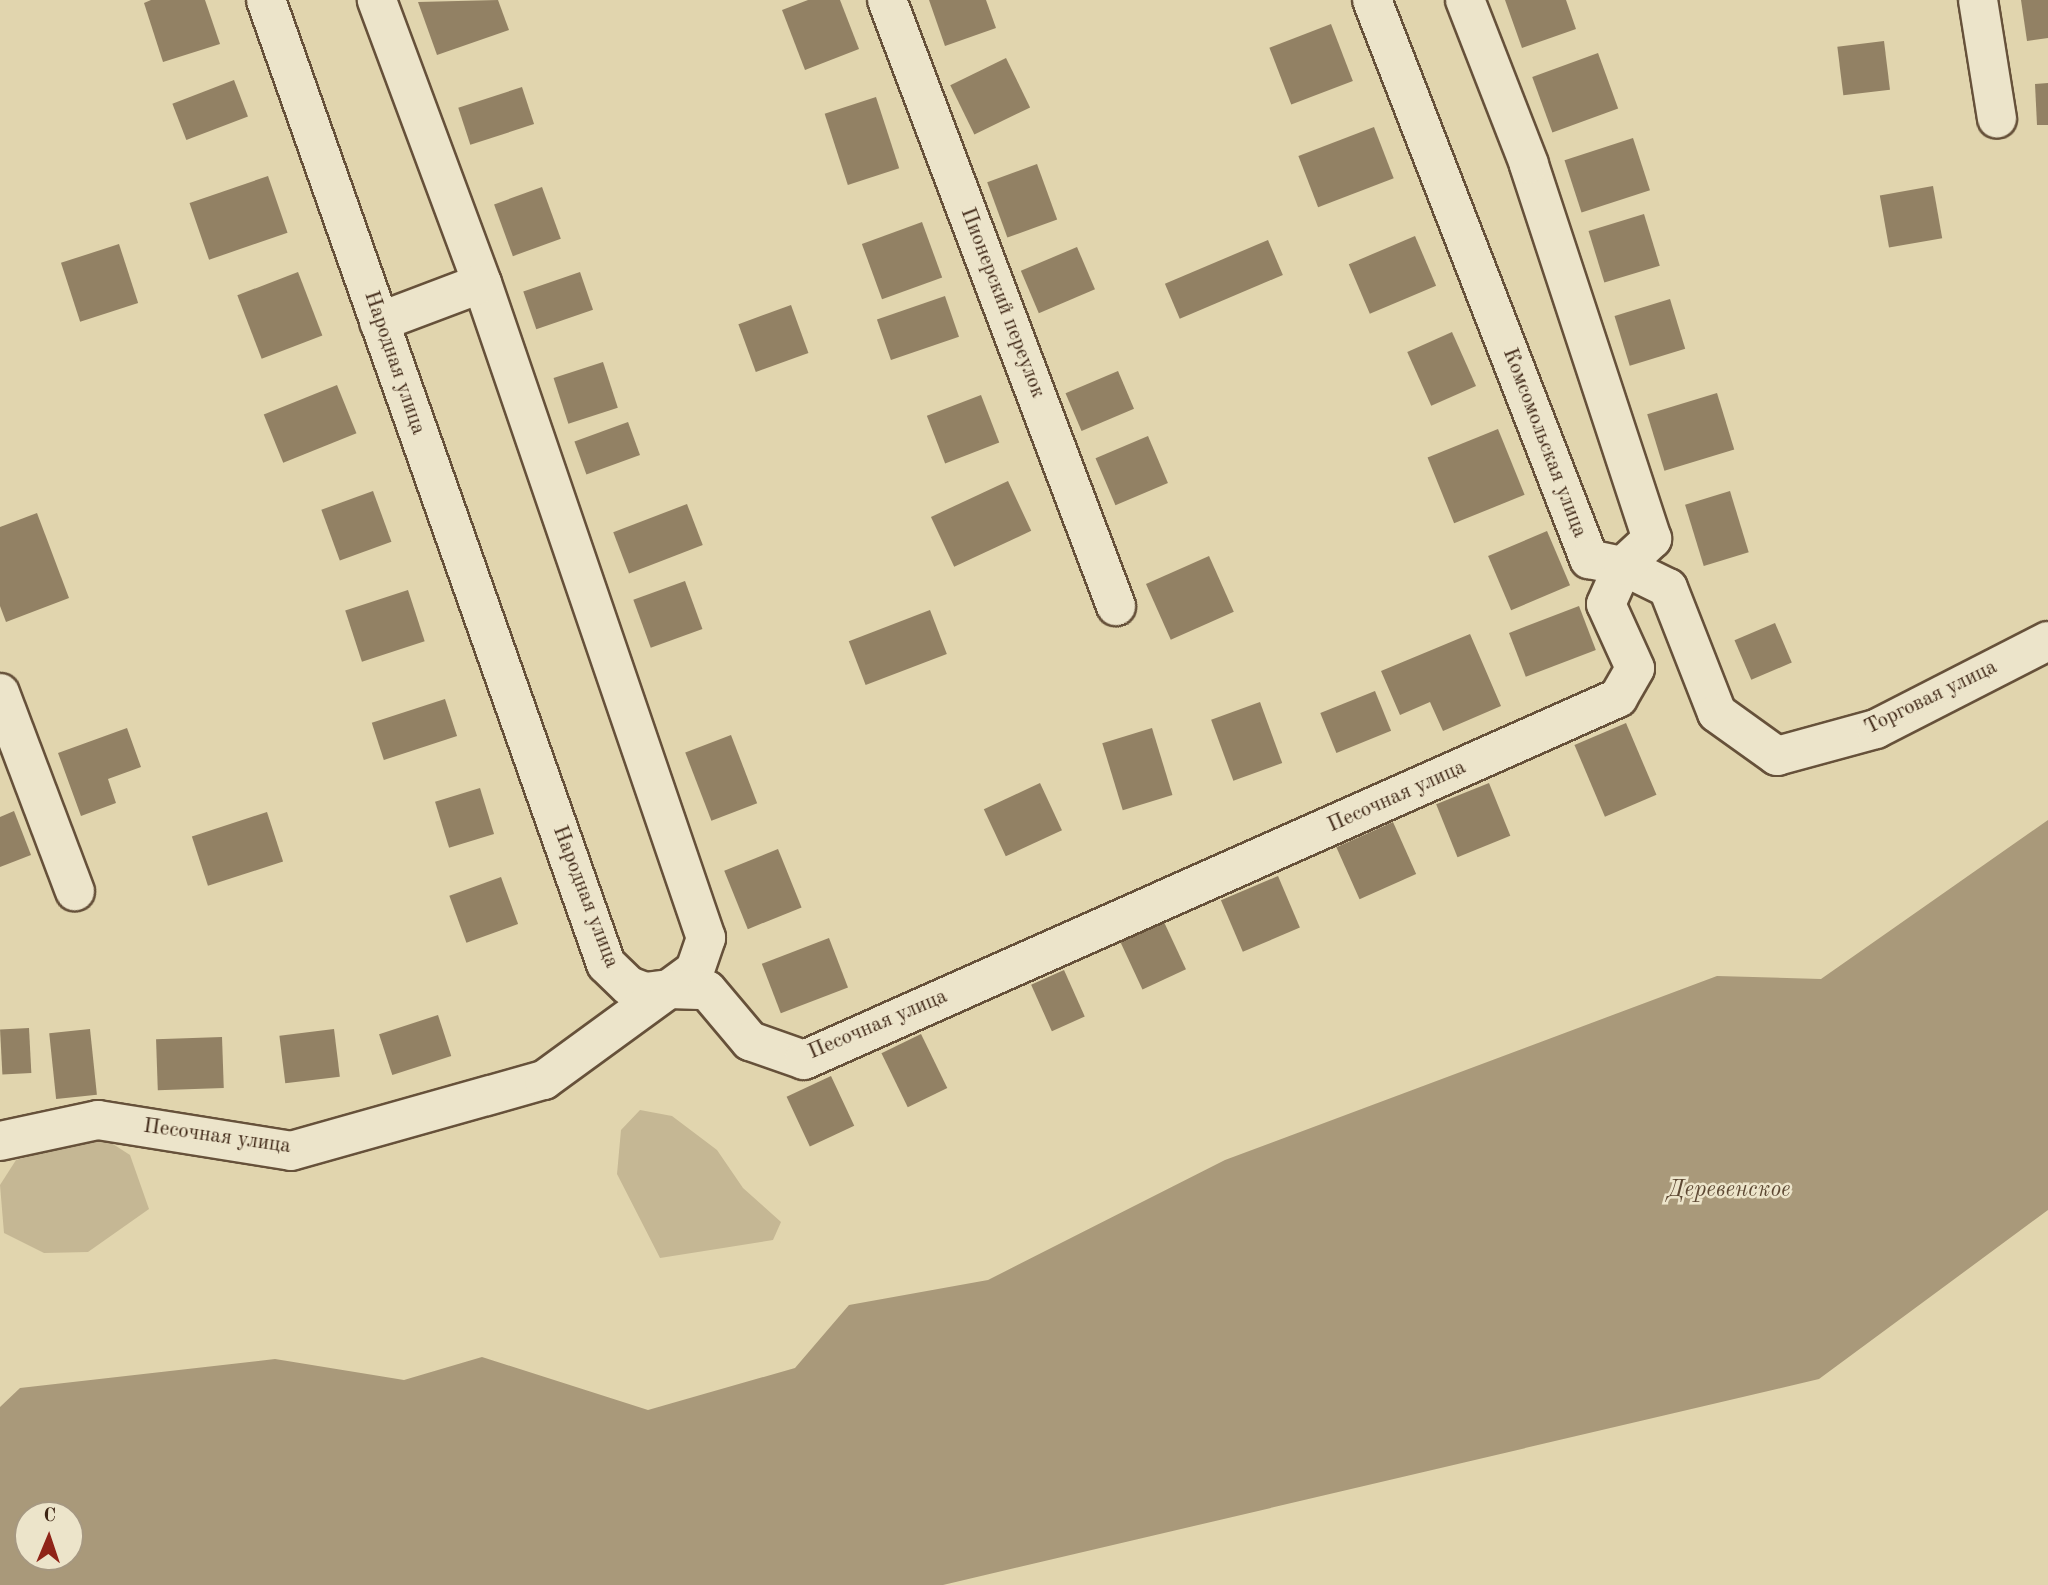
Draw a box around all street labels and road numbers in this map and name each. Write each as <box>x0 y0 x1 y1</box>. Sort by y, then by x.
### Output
street label: Пионерский переулок <box>954 204 1050 402</box>
street label: Народная улица <box>358 288 430 438</box>
street label: Комсомольская улица <box>1496 345 1592 541</box>
street label: Торговая улица <box>1861 655 2001 741</box>
street label: Песочная улица <box>1324 755 1470 839</box>
street label: Народная улица <box>546 822 624 972</box>
street label: Песочная улица <box>805 984 951 1066</box>
street label: Песочная улица <box>142 1114 292 1160</box>

